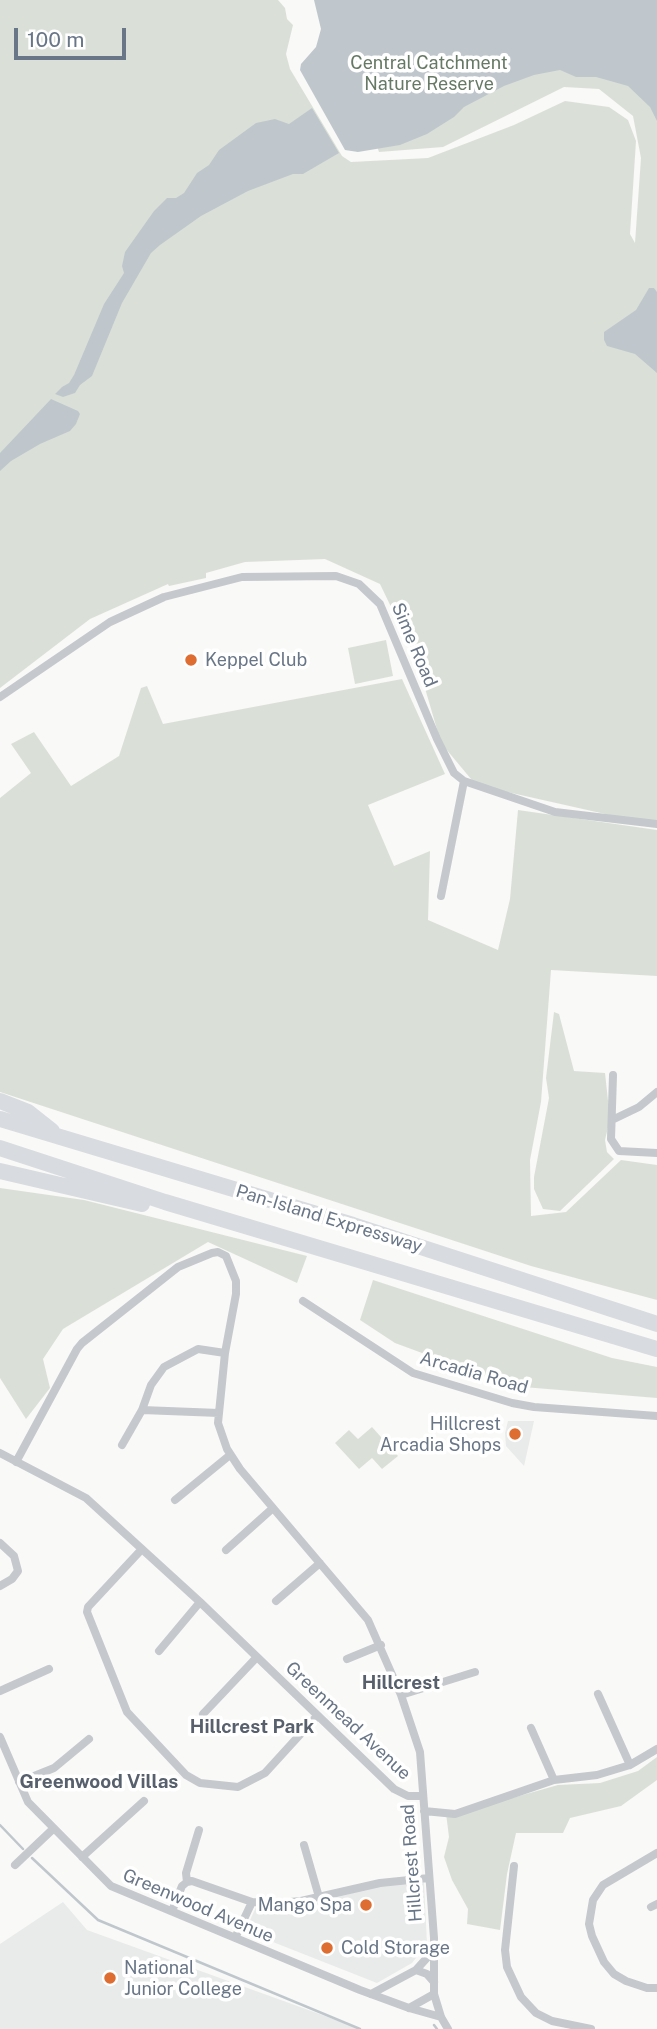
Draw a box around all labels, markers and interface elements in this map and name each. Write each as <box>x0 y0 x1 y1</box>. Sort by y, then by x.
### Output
scale bar <box>18 14 130 58</box>
text: 100 m <box>27 27 84 52</box>
park label: Central Catchment Nature Reserve <box>350 52 508 94</box>
street label: Sime Road <box>387 600 441 690</box>
place label: Keppel Club <box>205 649 307 671</box>
marker: Keppel Club <box>183 652 199 668</box>
street label: Pan-Island Expressway <box>233 1180 425 1258</box>
street label: Arcadia Road <box>417 1347 531 1399</box>
place label: Hillcrest Arcadia Shops <box>380 1413 501 1456</box>
marker: Hillcrest Arcadia Shops <box>507 1426 523 1442</box>
street label: Greenmead Avenue <box>281 1657 415 1785</box>
district label: Hillcrest <box>362 1672 440 1694</box>
district label: Hillcrest Park <box>190 1716 314 1738</box>
district label: Greenwood Villas <box>20 1771 178 1793</box>
street label: Hillcrest Road <box>397 1803 427 1923</box>
street label: Greenwood Avenue <box>119 1864 277 1948</box>
place label: Mango Spa <box>258 1894 352 1916</box>
marker: Mango Spa <box>358 1897 374 1913</box>
place label: Cold Storage <box>341 1937 450 1959</box>
marker: Cold Storage <box>319 1940 335 1956</box>
place label: National Junior College <box>124 1957 242 2000</box>
marker: National Junior College <box>102 1970 118 1986</box>

